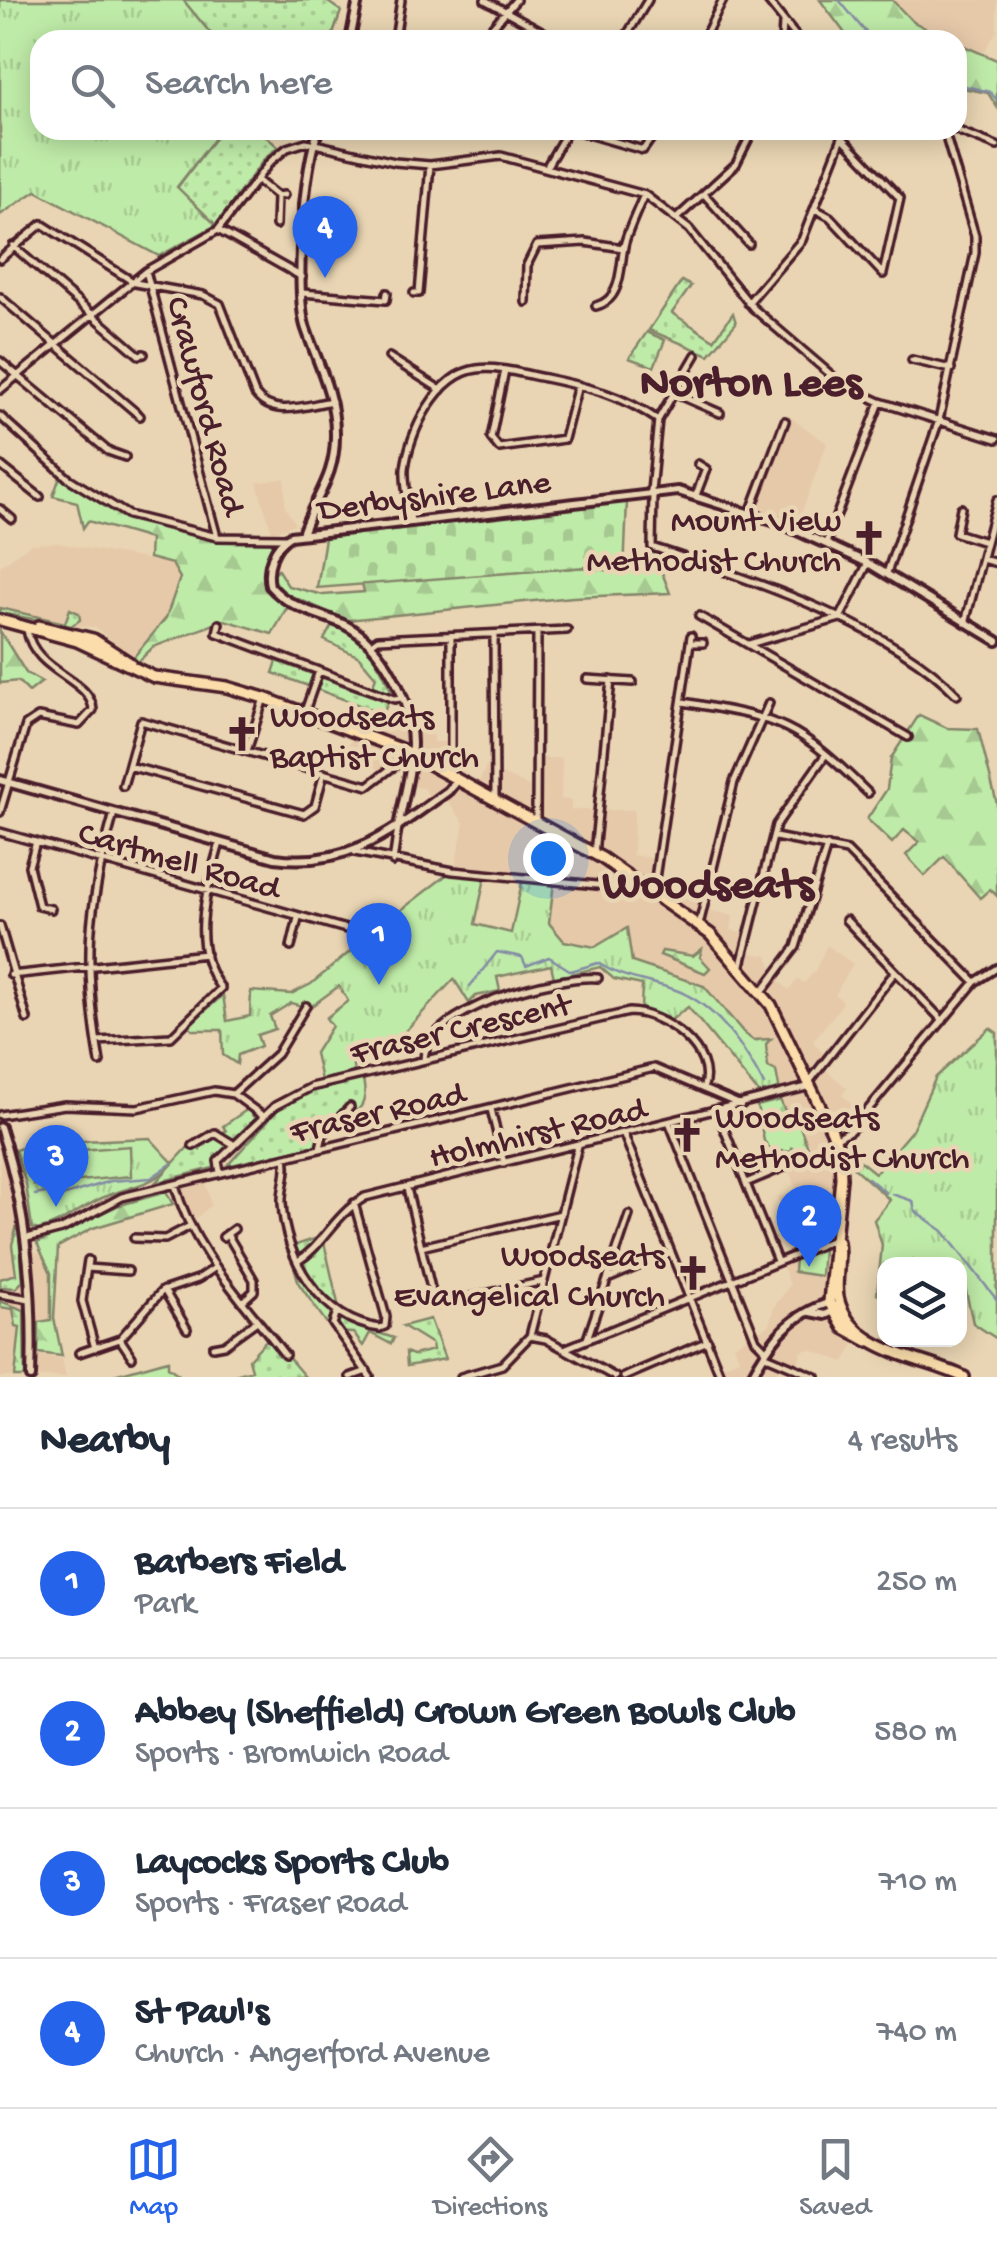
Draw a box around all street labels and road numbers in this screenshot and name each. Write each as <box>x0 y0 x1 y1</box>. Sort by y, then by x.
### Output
street label: Crawford Road <box>154 293 252 523</box>
street label: Derbyshire Lane <box>314 464 554 533</box>
street label: Cartmell Road <box>73 815 287 912</box>
street label: Fraser Crescent <box>346 986 578 1077</box>
street label: Fraser Road <box>286 1075 472 1156</box>
street label: Holmhirst Road <box>426 1090 653 1180</box>

